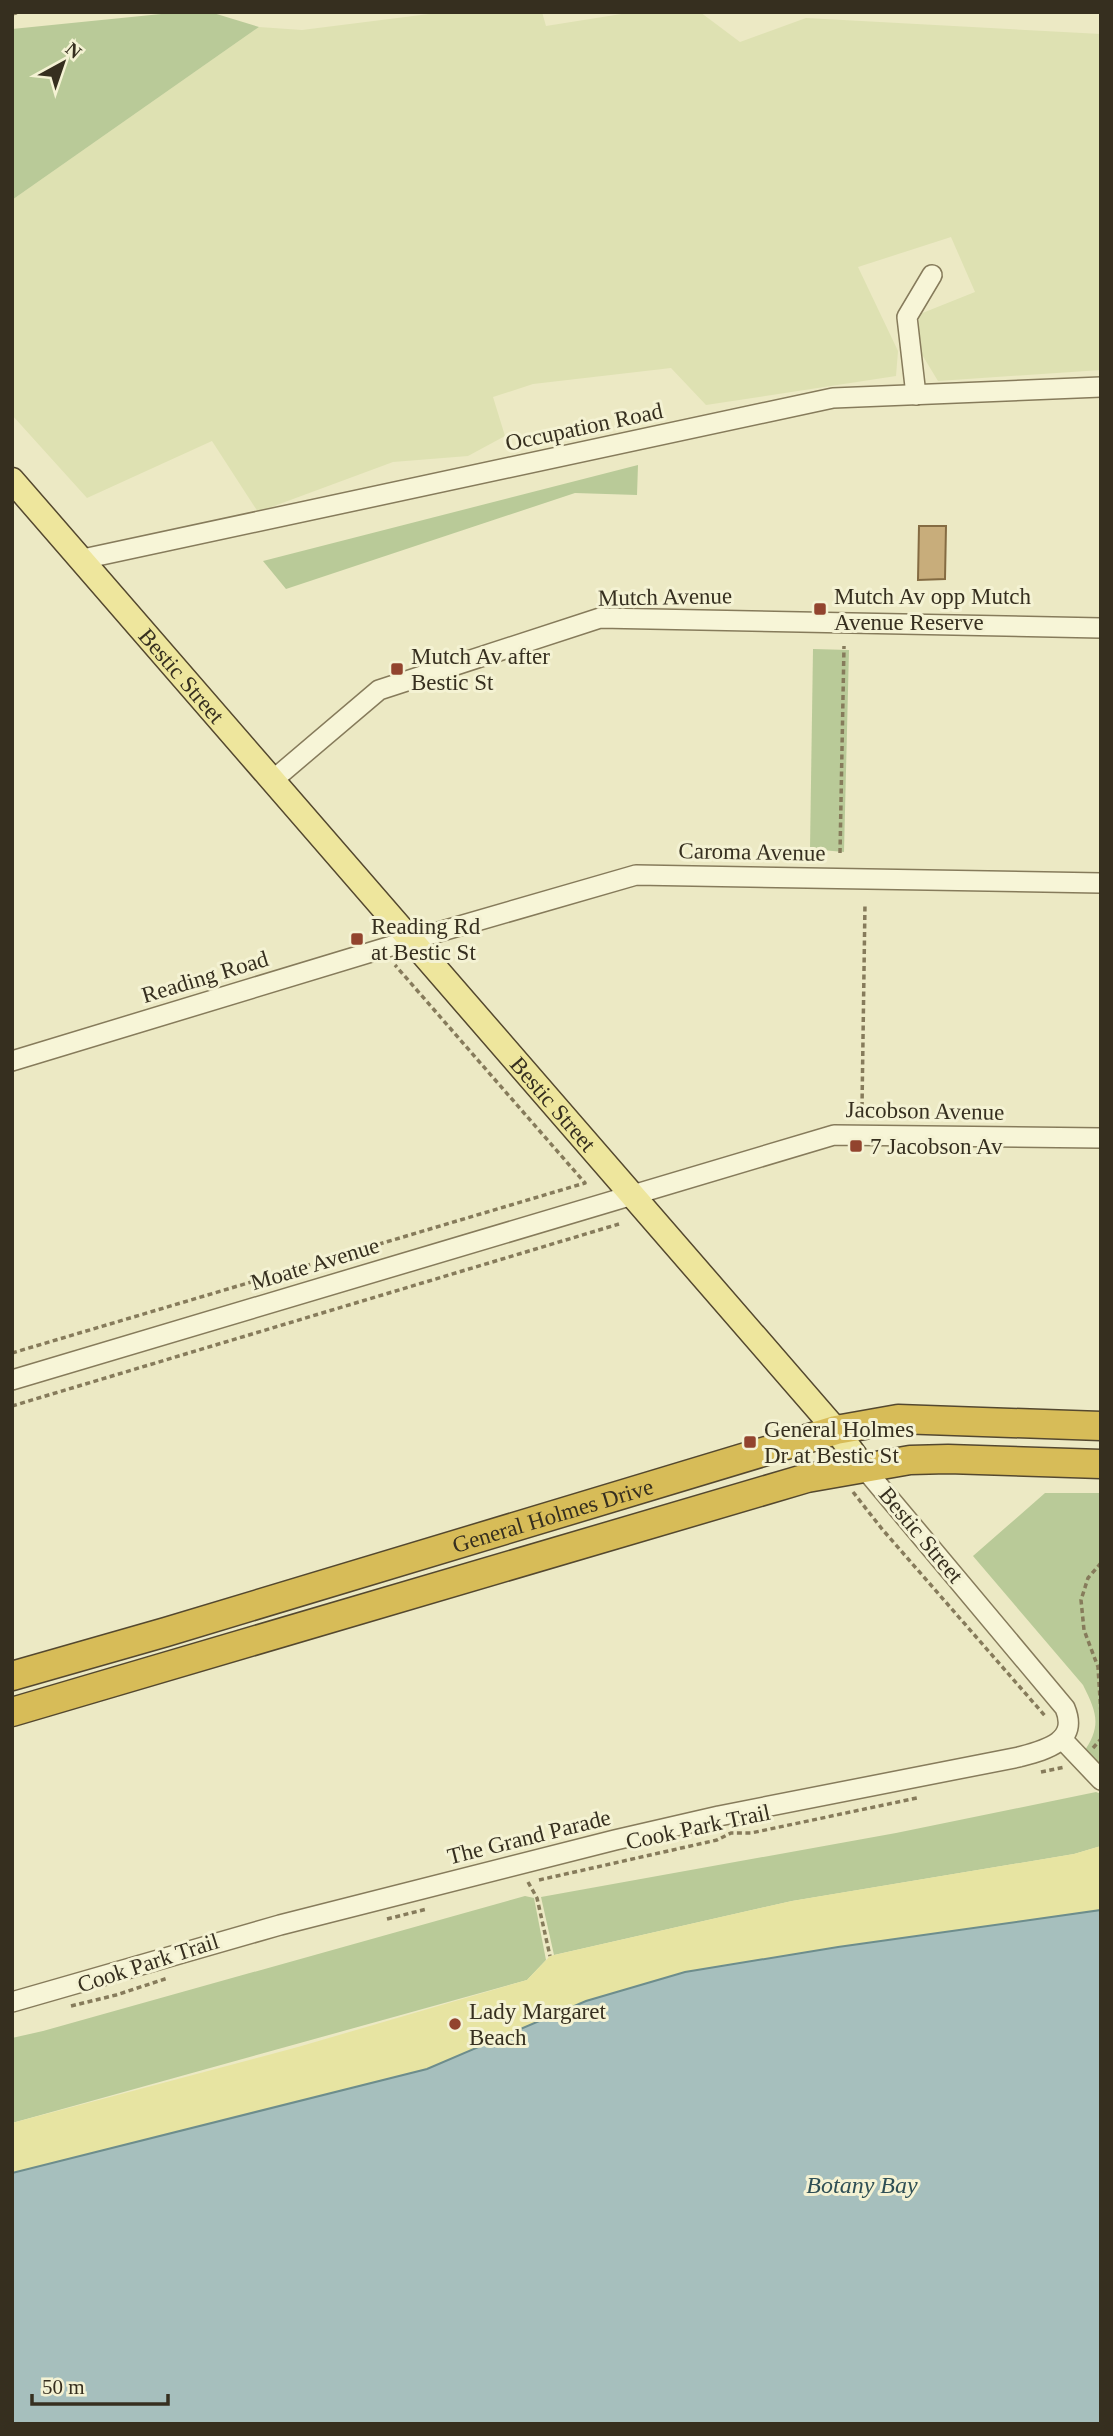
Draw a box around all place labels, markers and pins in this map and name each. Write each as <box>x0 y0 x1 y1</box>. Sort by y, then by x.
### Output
place label: Mutch Av opp Mutch Avenue Reserve <box>834 584 1031 635</box>
marker: Mutch Av opp Mutch Avenue Reserve <box>812 601 828 617</box>
place label: Mutch Av after Bestic St <box>411 644 550 695</box>
marker: Mutch Av after Bestic St <box>389 661 405 677</box>
place label: Reading Rd at Bestic St <box>371 914 481 965</box>
marker: Reading Rd at Bestic St <box>349 931 365 947</box>
place label: 7 Jacobson Av <box>870 1134 1003 1159</box>
marker: 7 Jacobson Av <box>848 1138 864 1154</box>
place label: General Holmes Dr at Bestic St <box>764 1417 914 1468</box>
marker: General Holmes Dr at Bestic St <box>742 1434 758 1450</box>
place label: Lady Margaret Beach <box>469 1999 606 2050</box>
marker: Lady Margaret Beach <box>447 2016 463 2032</box>

